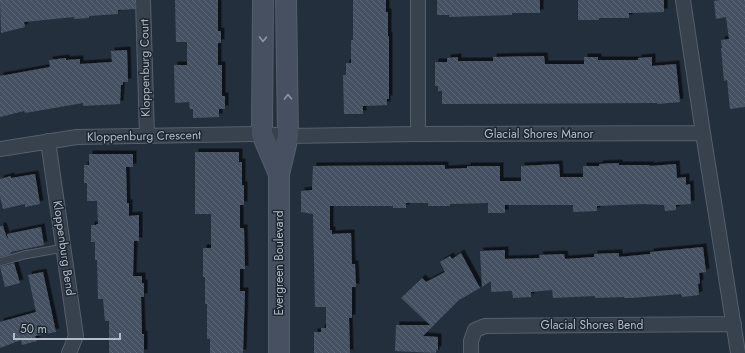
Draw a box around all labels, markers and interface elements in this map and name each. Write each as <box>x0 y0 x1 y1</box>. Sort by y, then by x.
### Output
street label: Kloppenburg Court <box>135 19 155 117</box>
one-way arrow <box>258 36 267 42</box>
one-way arrow <box>284 94 292 100</box>
street label: Glacial Shores Manor <box>484 125 595 143</box>
street label: Kloppenburg Crescent <box>87 126 201 146</box>
street label: Kloppenburg Bend <box>48 199 80 297</box>
street label: Evergreen Boulevard <box>270 210 288 316</box>
scale bar <box>14 315 120 341</box>
street label: Glacial Shores Bend <box>541 316 643 334</box>
text: 50 m <box>20 320 47 338</box>

